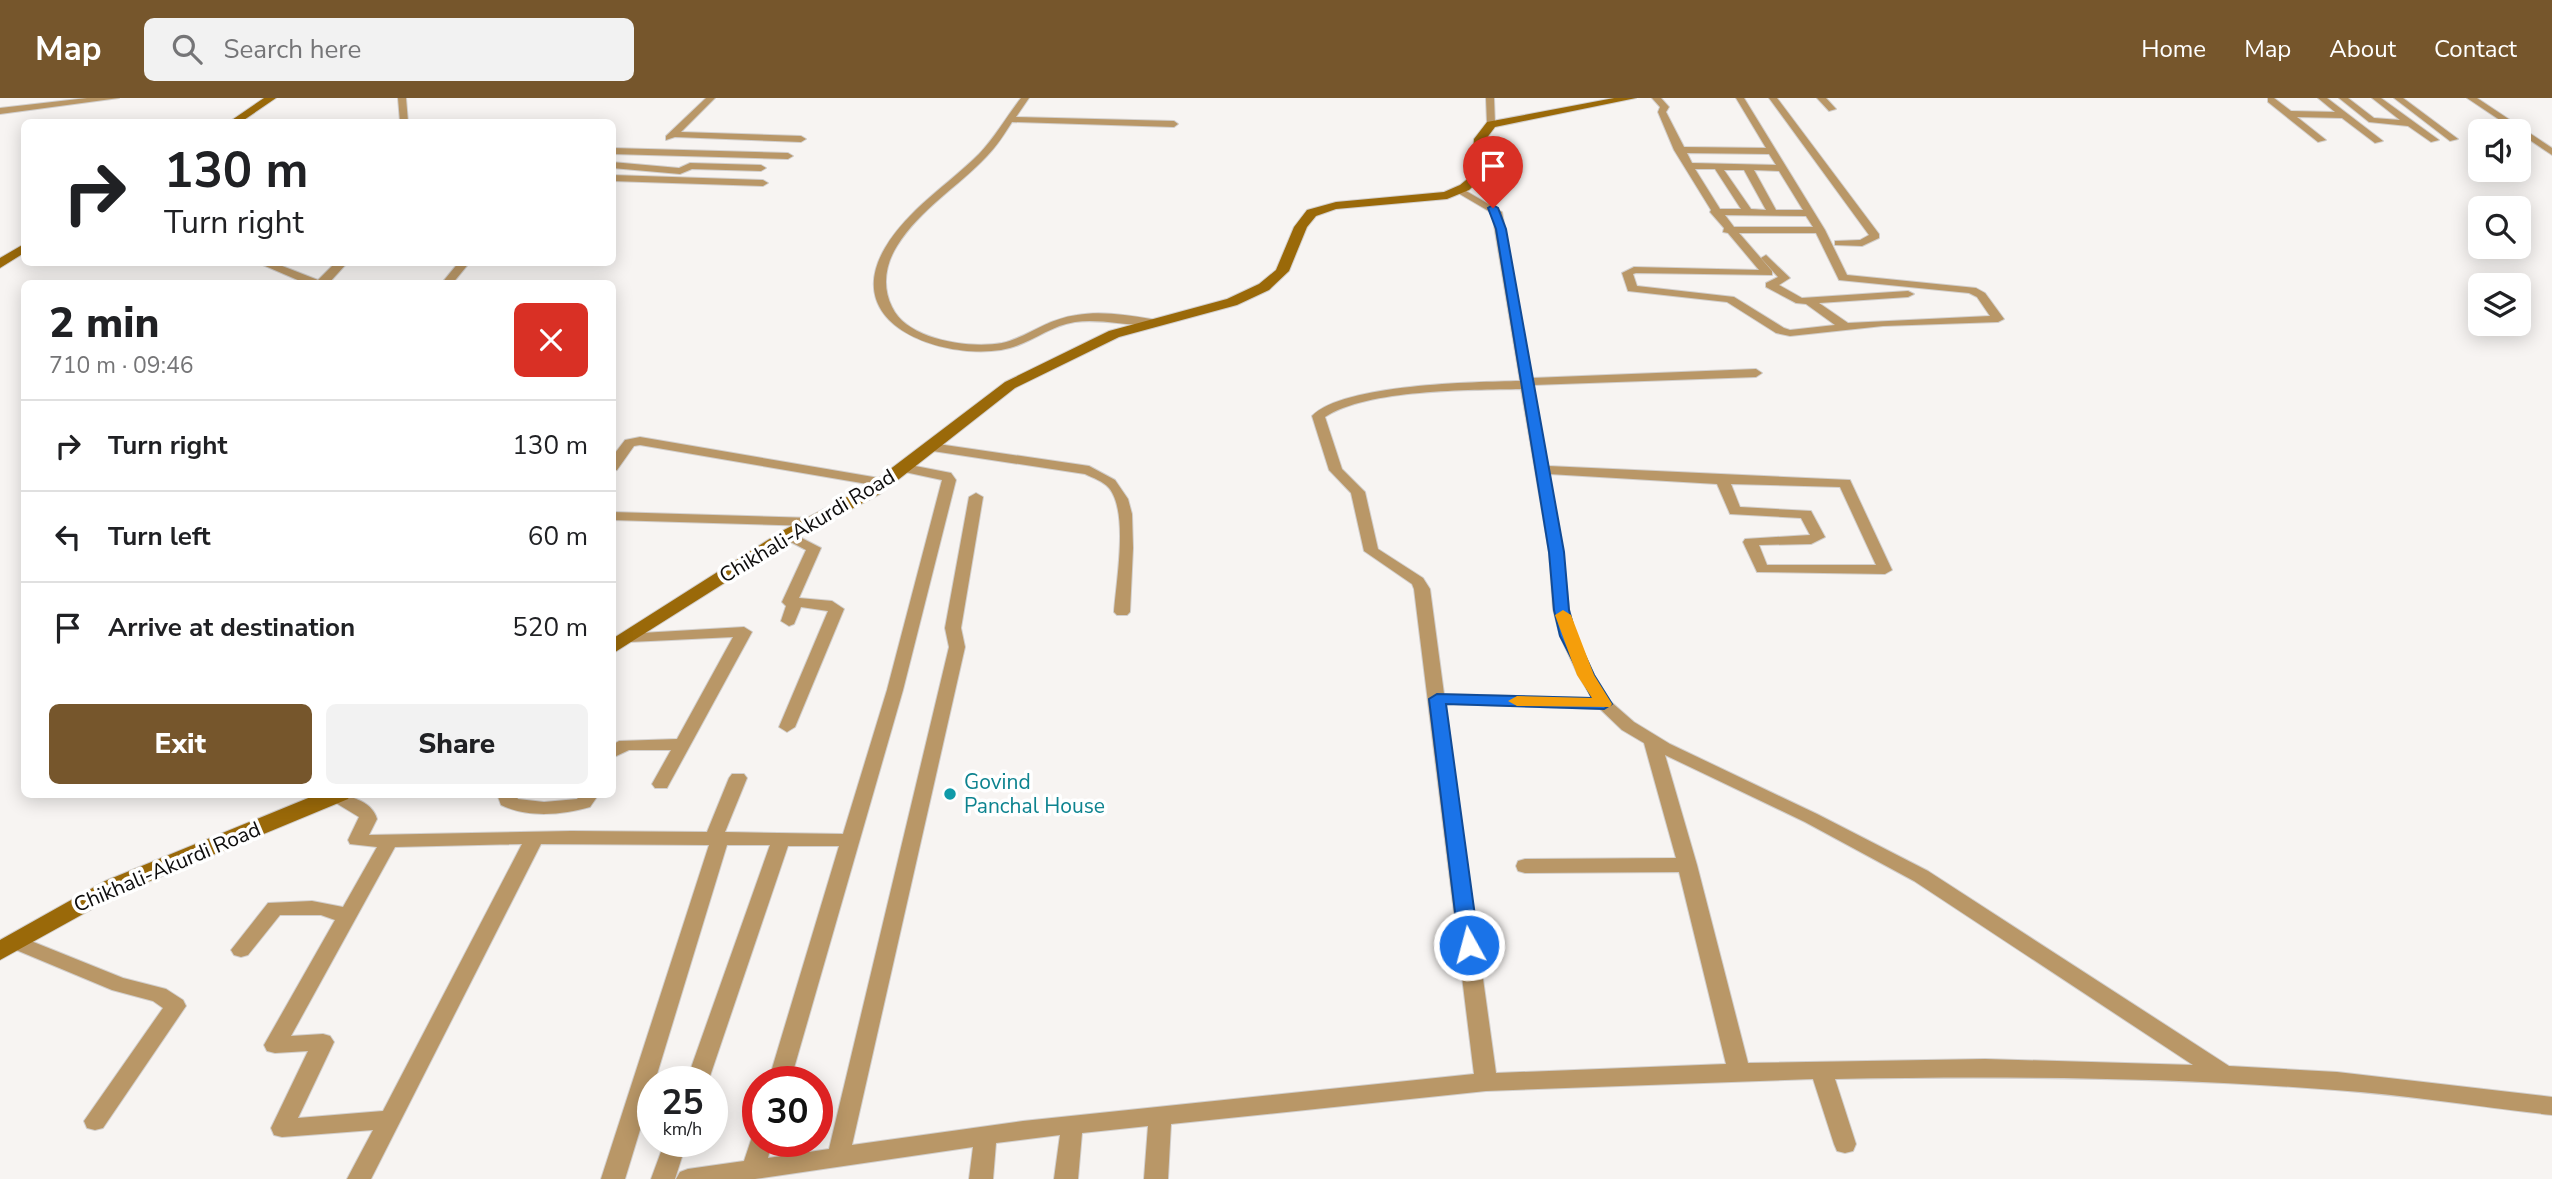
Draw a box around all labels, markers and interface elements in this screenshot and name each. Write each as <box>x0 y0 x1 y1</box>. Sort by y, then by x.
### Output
search box <box>144 18 634 81</box>
text: Map <box>35 27 102 72</box>
icon: search <box>168 30 206 68</box>
text: Search here <box>224 32 361 67</box>
text: Home <box>2141 33 2206 65</box>
text: Map <box>2244 33 2291 65</box>
text: About <box>2329 33 2396 65</box>
text: Contact <box>2434 33 2517 65</box>
map controls <box>2468 119 2531 336</box>
button: sound <box>2468 119 2531 182</box>
pin <box>1463 136 1523 208</box>
text: 130 m <box>164 137 308 204</box>
icon: right <box>49 147 140 238</box>
icon: arrive <box>1474 147 1512 185</box>
button: search <box>2468 196 2531 259</box>
text: Turn right <box>164 201 304 244</box>
button: layers <box>2468 273 2531 336</box>
text: 2 min <box>49 295 159 352</box>
button: close <box>514 303 588 377</box>
text: 710 m · 09:46 <box>49 350 194 381</box>
icon: right <box>49 427 87 465</box>
text: Turn right <box>108 428 227 463</box>
text: 130 m <box>512 428 588 463</box>
street label: Chikhali-Akurdi Road <box>714 462 900 590</box>
icon: left <box>49 518 87 556</box>
text: Turn left <box>108 519 211 554</box>
text: 60 m <box>528 519 588 554</box>
icon: arrive <box>49 609 87 647</box>
text: Arrive at destination <box>108 610 355 645</box>
text: 520 m <box>512 610 588 645</box>
button: Exit <box>49 704 312 784</box>
button: Share <box>326 704 588 784</box>
place label: Govind Panchal House <box>964 768 1105 820</box>
marker: Govind Panchal House <box>942 786 958 802</box>
street label: Chikhali-Akurdi Road <box>69 815 265 919</box>
position arrow <box>1432 908 1506 982</box>
speed limit sign: 30 <box>742 1066 833 1157</box>
text: 25 <box>661 1079 704 1126</box>
text: km/h <box>663 1117 702 1141</box>

